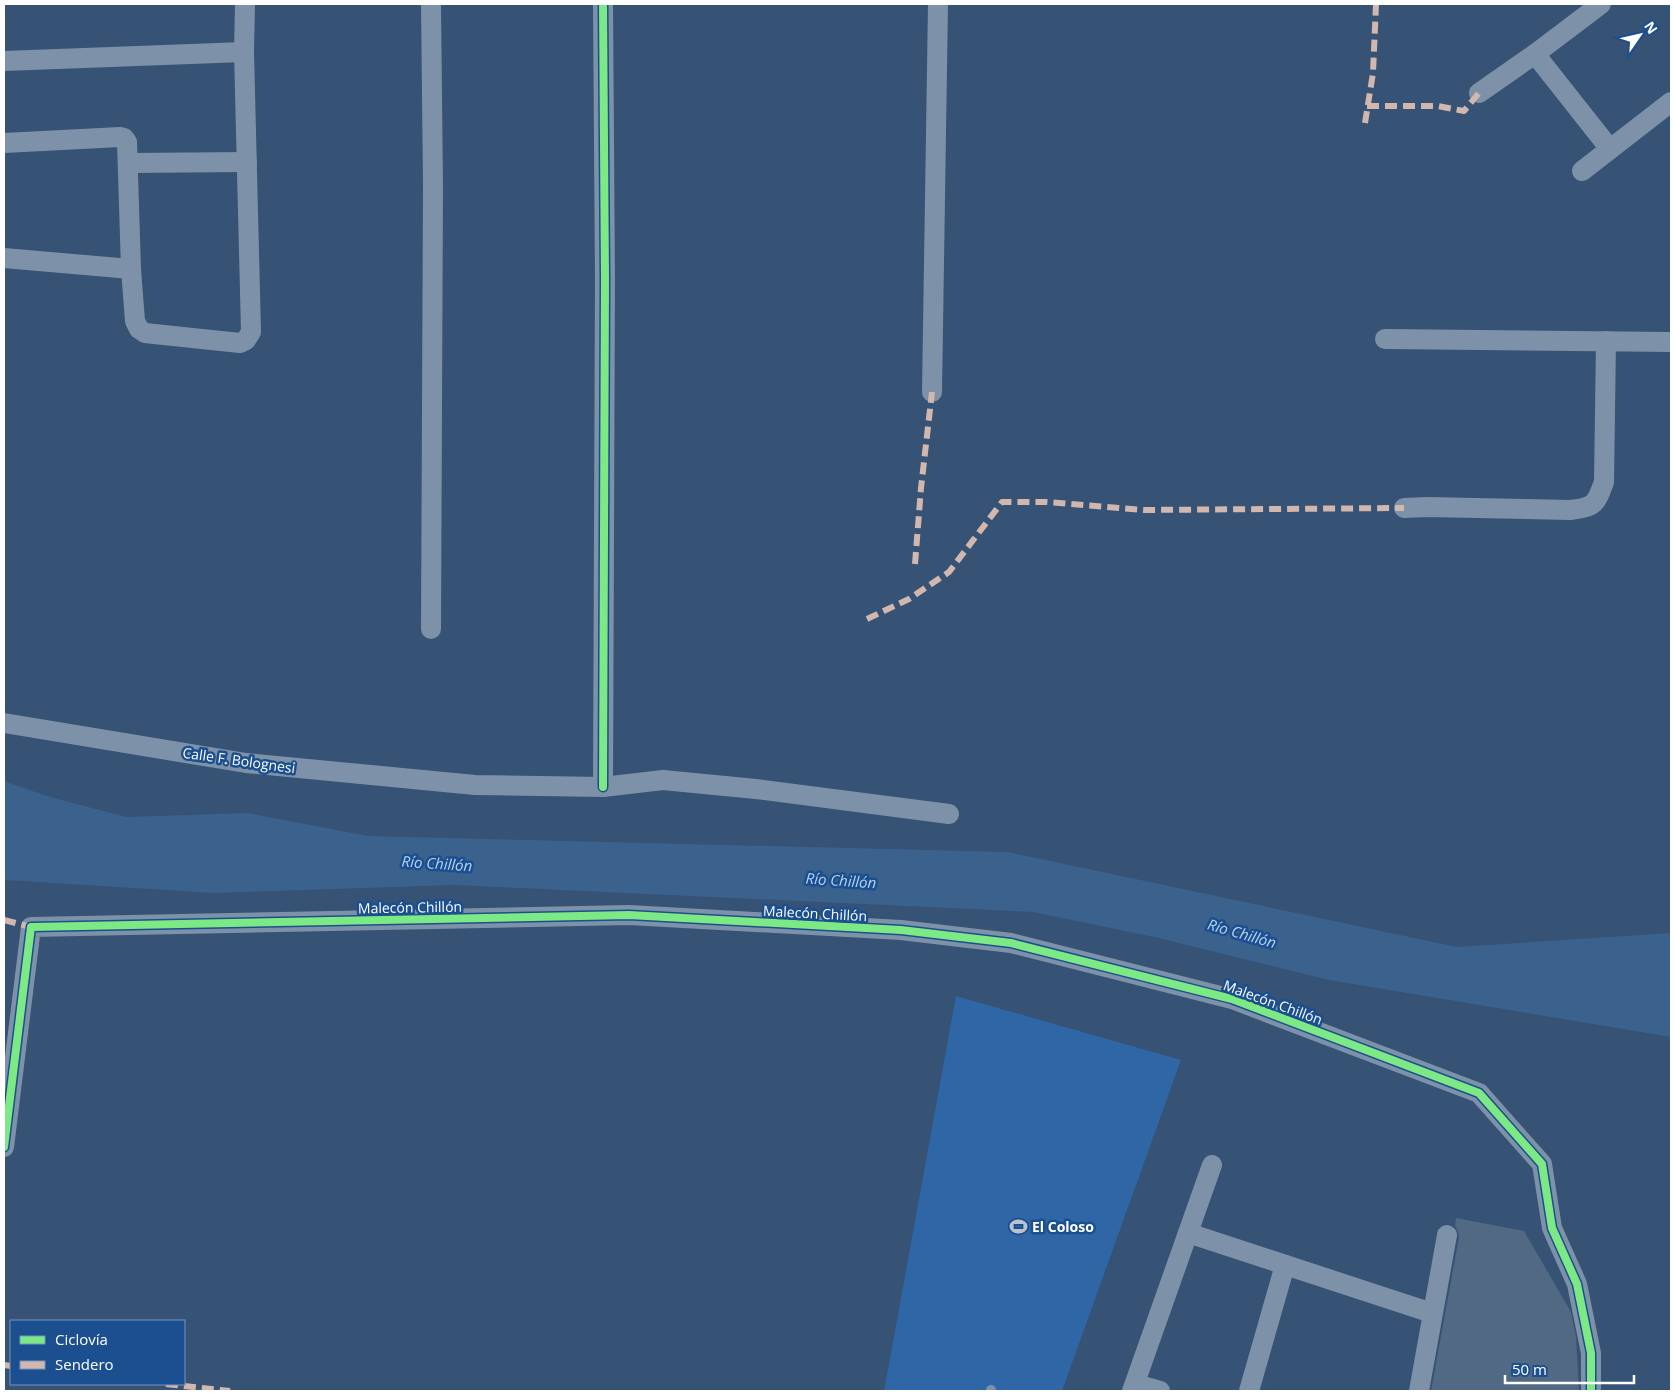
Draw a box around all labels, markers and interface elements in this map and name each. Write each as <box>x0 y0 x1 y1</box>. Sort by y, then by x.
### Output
north arrow <box>1615 10 1665 60</box>
text: N <box>1640 17 1662 37</box>
street label: Calle F. Bolognesi <box>182 743 296 777</box>
water label: Río Chillón <box>401 851 473 875</box>
water label: Río Chillón <box>805 868 877 892</box>
street label: Malecón Chillón <box>358 897 462 917</box>
street label: Malecón Chillón <box>763 901 867 925</box>
water label: Río Chillón <box>1205 914 1279 952</box>
street label: Malecón Chillón <box>1221 975 1325 1029</box>
sports icon: El Coloso <box>1008 1216 1028 1236</box>
place label: El Coloso <box>1032 1217 1094 1236</box>
legend <box>10 1320 185 1385</box>
text: Ciclovía <box>55 1329 108 1349</box>
scale bar <box>1505 1352 1634 1384</box>
text: Sendero <box>55 1354 114 1374</box>
text: 50 m <box>1512 1359 1547 1379</box>

